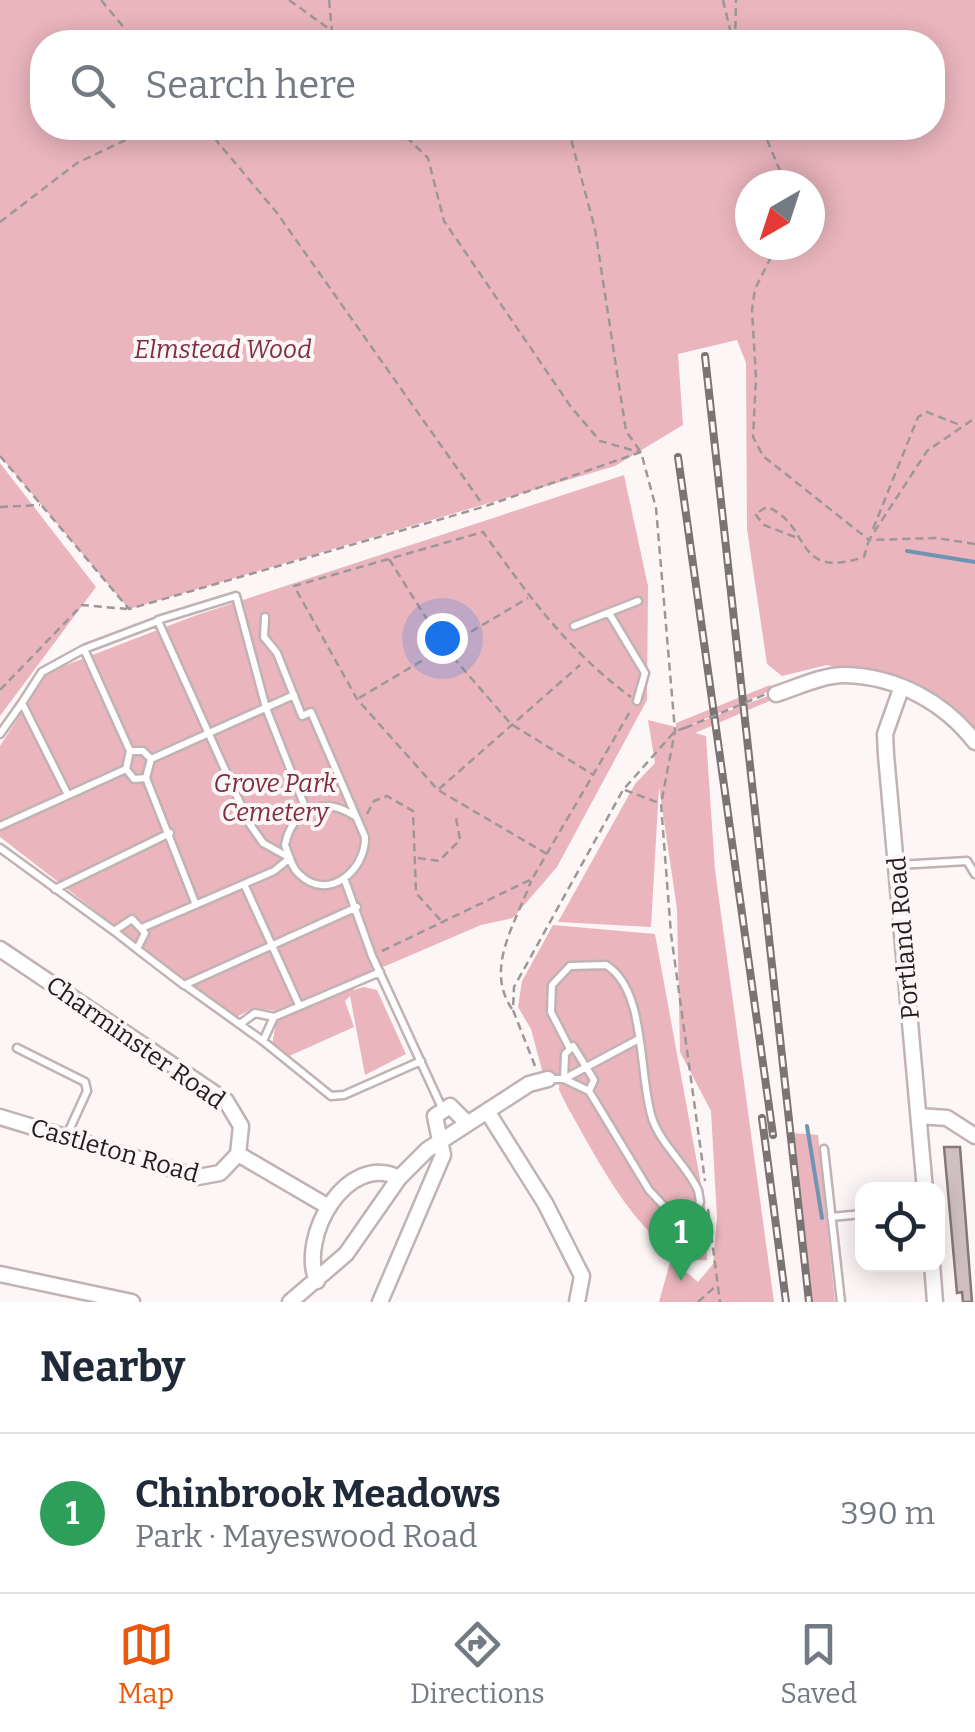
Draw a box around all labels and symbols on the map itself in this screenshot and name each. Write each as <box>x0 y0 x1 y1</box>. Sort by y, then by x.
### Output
north arrow <box>735 170 825 260</box>
park label: Elmstead Wood <box>134 335 312 365</box>
your location <box>417 613 468 664</box>
park label: Grove Park Cemetery <box>214 769 337 828</box>
street label: Portland Road <box>882 855 926 1021</box>
street label: Charminster Road <box>40 970 231 1116</box>
street label: Castleton Road <box>27 1113 202 1189</box>
pin: 1 <box>648 1198 714 1281</box>

